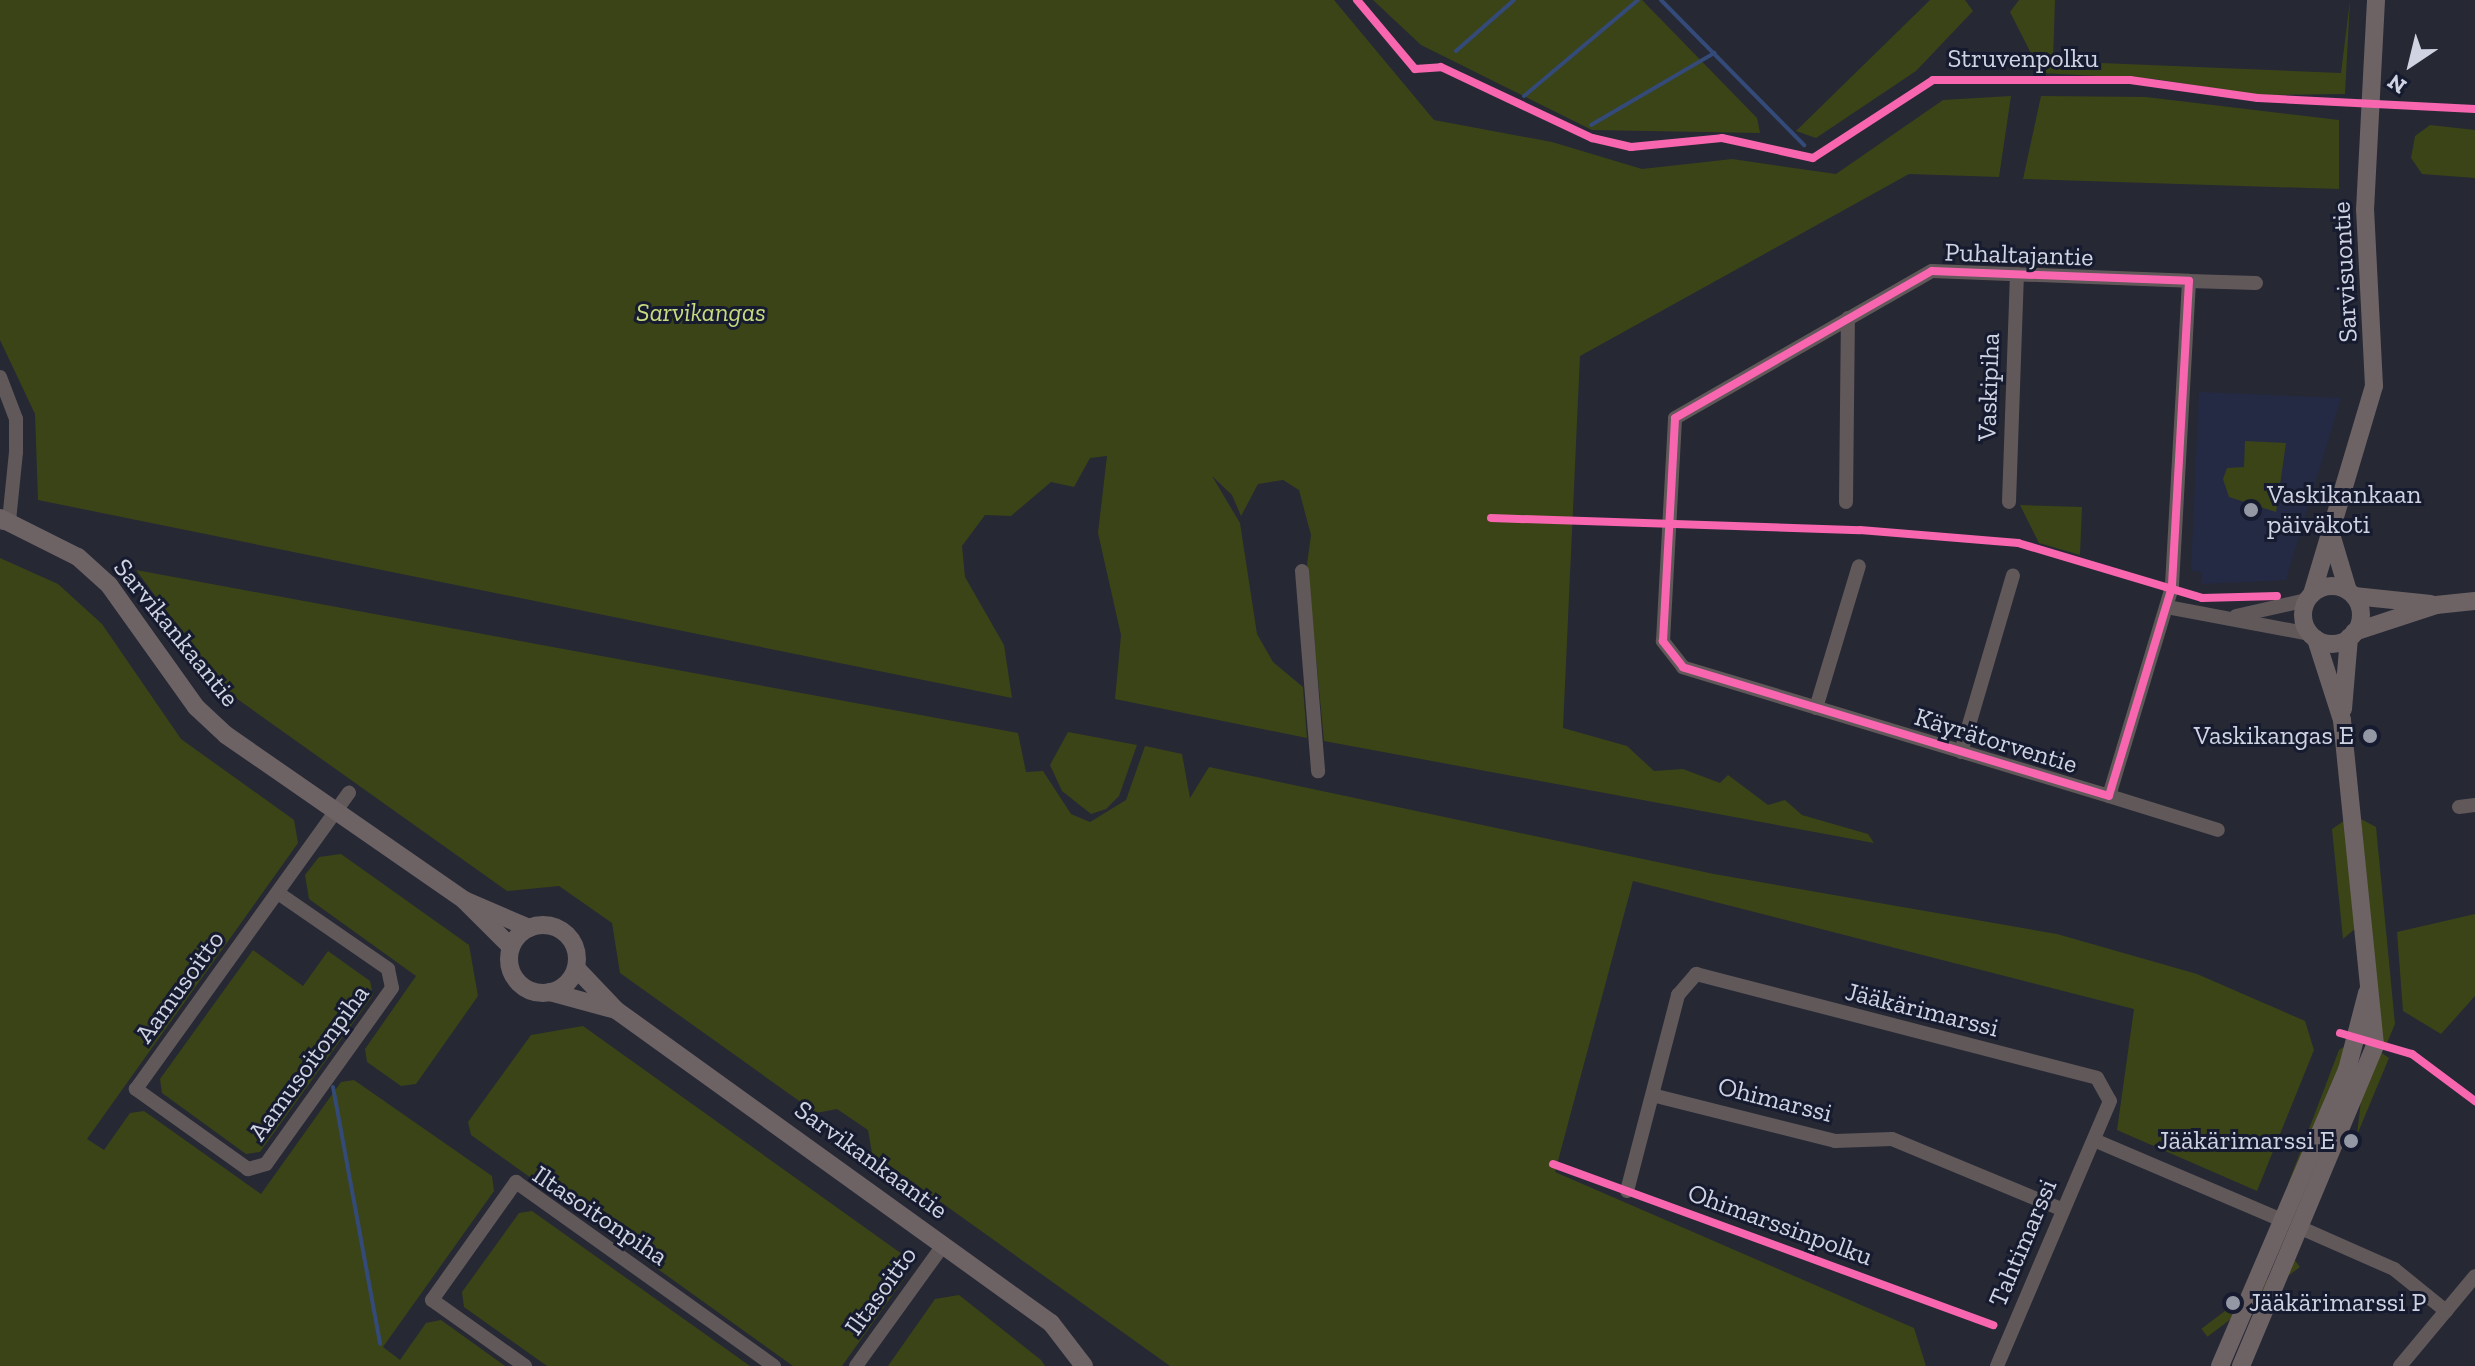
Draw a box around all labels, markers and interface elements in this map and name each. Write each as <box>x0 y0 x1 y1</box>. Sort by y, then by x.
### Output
north arrow <box>2371 24 2451 104</box>
street label: Struvenpolku <box>1947 43 2099 75</box>
text: N <box>2382 68 2412 100</box>
street label: Sarvisuontie <box>2326 201 2364 343</box>
street label: Puhaltajantie <box>1944 237 2094 273</box>
park label: Sarvikangas <box>636 297 766 329</box>
street label: Vaskipiha <box>1972 332 2006 442</box>
place label: Vaskikankaan päiväkoti <box>2267 479 2421 540</box>
marker: Vaskikankaan päiväkoti <box>2242 501 2260 519</box>
street label: Sarvikankaantie <box>107 553 245 713</box>
street label: Käyrätorventie <box>1911 701 2081 781</box>
place label: Vaskikangas E <box>2194 720 2354 752</box>
marker: Vaskikangas E <box>2361 727 2379 745</box>
street label: Aamusoitto <box>129 925 231 1049</box>
street label: Jääkärimarssi <box>1842 976 2002 1044</box>
street label: Aamusoitonpiha <box>242 979 376 1147</box>
street label: Ohimarssi <box>1715 1071 1835 1129</box>
street label: Sarvikankaantie <box>788 1094 954 1226</box>
place label: Jääkärimarssi E <box>2157 1125 2335 1157</box>
marker: Jääkärimarssi E <box>2342 1132 2360 1150</box>
street label: Iltasoitonpiha <box>527 1159 673 1273</box>
street label: Tahtimarssi <box>1982 1175 2064 1311</box>
street label: Ohimarssinpolku <box>1684 1177 1876 1273</box>
street label: Iltasoitto <box>838 1241 924 1341</box>
place label: Jääkärimarssi P <box>2249 1287 2426 1319</box>
marker: Jääkärimarssi P <box>2224 1294 2242 1312</box>

